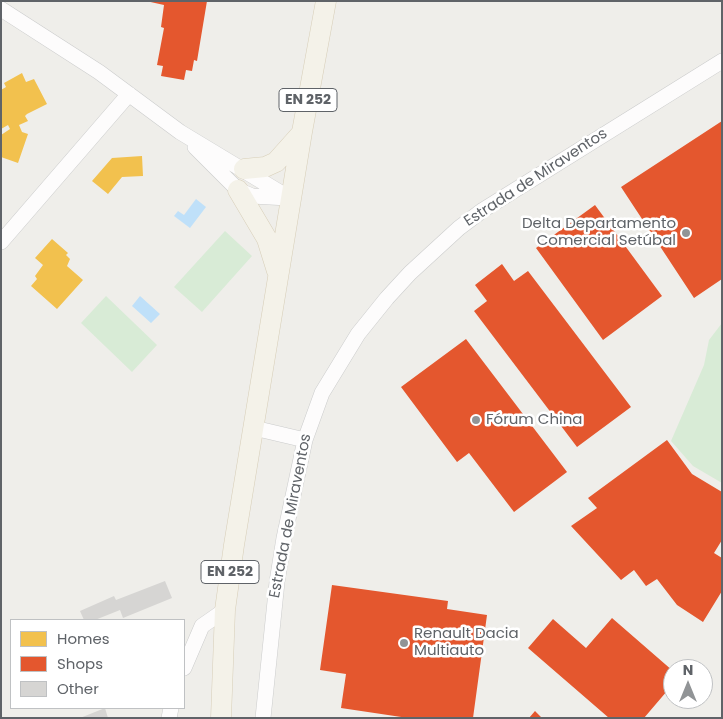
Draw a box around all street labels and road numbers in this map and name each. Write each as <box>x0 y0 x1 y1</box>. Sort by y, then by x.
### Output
road number: EN 252 <box>279 88 337 112</box>
street label: Estrada de Miraventos <box>461 125 611 231</box>
street label: Estrada de Miraventos <box>266 432 316 600</box>
road number: EN 252 <box>201 560 259 584</box>

